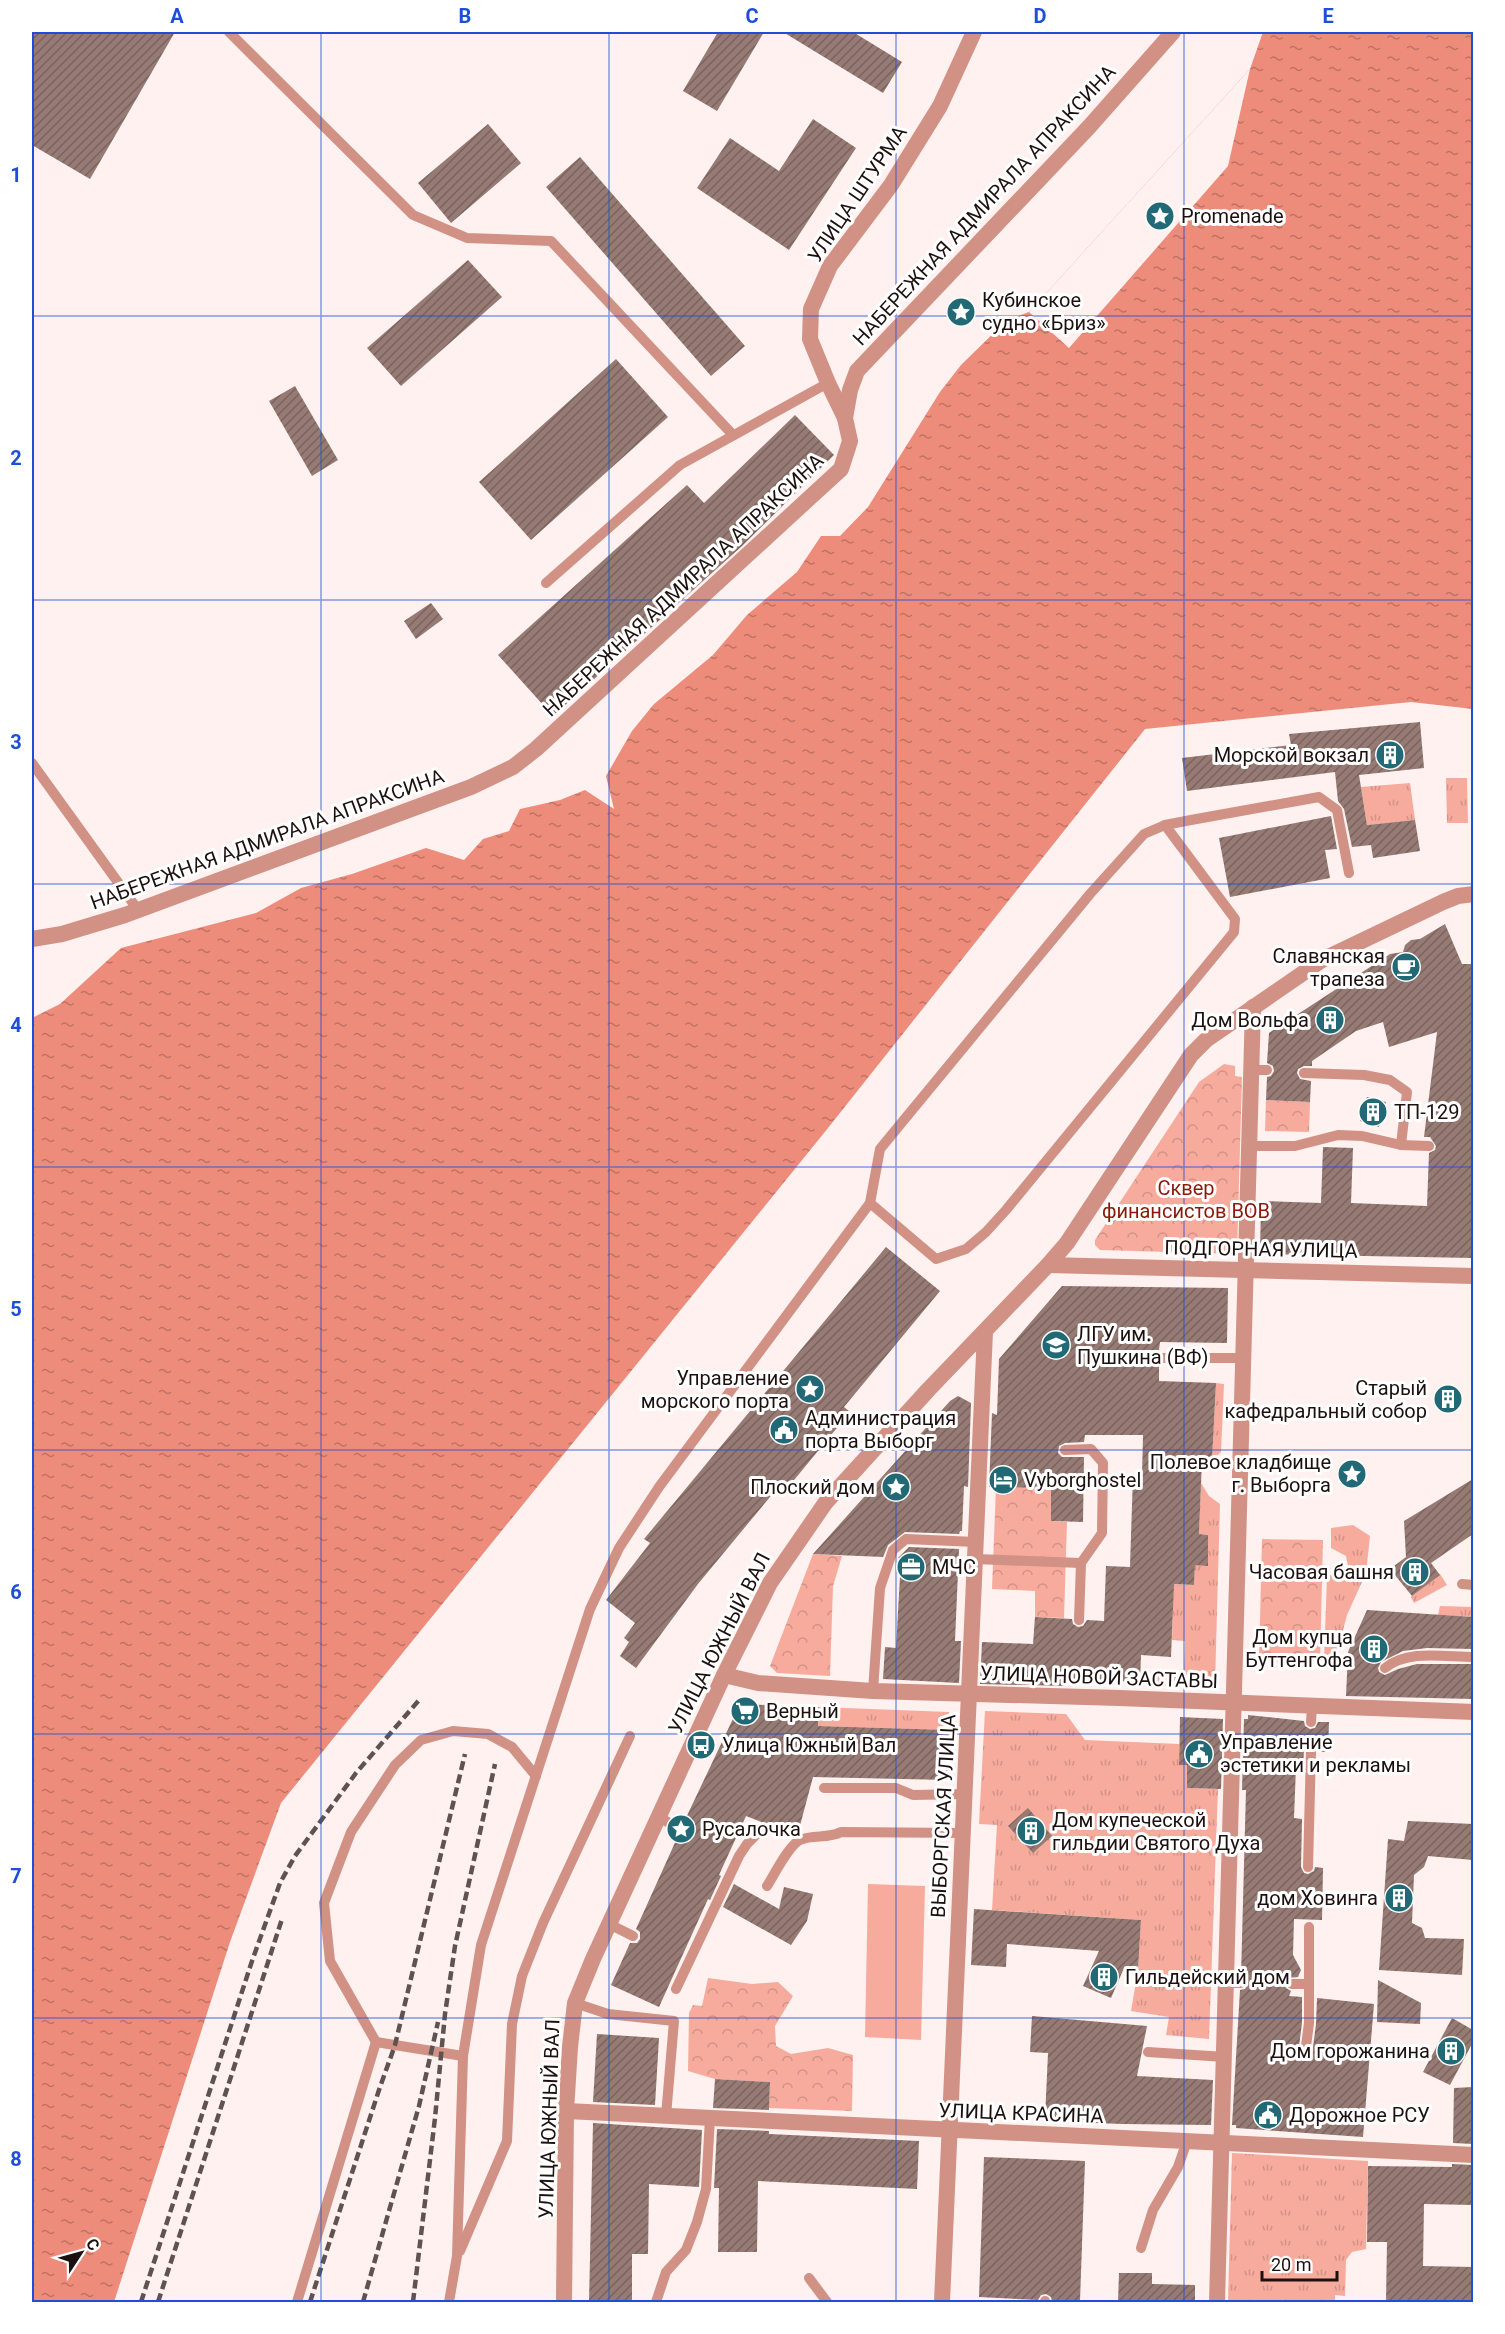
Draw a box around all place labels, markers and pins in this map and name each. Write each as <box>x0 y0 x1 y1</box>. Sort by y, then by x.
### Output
place icon: Promenade <box>1144 200 1176 232</box>
place label: Promenade <box>1181 204 1284 228</box>
place label: Кубинское судно «Бриз» <box>982 288 1106 335</box>
place icon: Кубинское судно «Бриз» <box>945 296 977 328</box>
building icon: Морской вокзал <box>1374 739 1406 771</box>
place label: Морской вокзал <box>1214 743 1369 767</box>
place label: Славянская трапеза <box>1272 944 1385 991</box>
cafe icon: Славянская трапеза <box>1390 951 1422 983</box>
building icon: Дом Вольфа <box>1314 1004 1346 1036</box>
place label: Дом Вольфа <box>1191 1008 1309 1032</box>
building icon: ТП-129 <box>1357 1096 1389 1128</box>
place label: ТП-129 <box>1394 1100 1459 1124</box>
place label: ЛГУ им. Пушкина (ВФ) <box>1077 1322 1208 1369</box>
school or university icon: ЛГУ им. Пушкина (ВФ) <box>1040 1329 1072 1361</box>
place label: Управление морского порта <box>641 1366 789 1413</box>
place icon: Управление морского порта <box>794 1373 826 1405</box>
place label: Старый кафедральный собор <box>1224 1376 1427 1423</box>
building icon: Старый кафедральный собор <box>1432 1383 1464 1415</box>
place label: Администрация порта Выборг <box>805 1406 956 1453</box>
public building icon: Администрация порта Выборг <box>768 1414 800 1446</box>
place label: Полевое кладбище г. Выборга <box>1150 1450 1331 1497</box>
place icon: Полевое кладбище г. Выборга <box>1336 1458 1368 1490</box>
hotel icon: Vyborghostel <box>987 1464 1019 1496</box>
place label: Vyborghostel <box>1024 1468 1141 1492</box>
place icon: Плоский дом <box>880 1471 912 1503</box>
place label: Плоский дом <box>750 1475 875 1499</box>
office icon: МЧС <box>895 1551 927 1583</box>
place label: МЧС <box>932 1555 976 1579</box>
building icon: Часовая башня <box>1399 1556 1431 1588</box>
place label: Часовая башня <box>1249 1560 1394 1584</box>
place label: Дом купца Буттенгофа <box>1245 1625 1353 1672</box>
building icon: Дом купца Буттенгофа <box>1358 1633 1390 1665</box>
supermarket icon: Верный <box>729 1695 761 1727</box>
place label: Верный <box>766 1699 839 1723</box>
bus stop icon: Улица Южный Вал <box>685 1729 717 1761</box>
place label: Управление эстетики и рекламы <box>1220 1730 1411 1777</box>
place label: Улица Южный Вал <box>722 1733 896 1757</box>
public building icon: Управление эстетики и рекламы <box>1183 1738 1215 1770</box>
place label: Дом купеческой гильдии Святого Духа <box>1052 1808 1260 1855</box>
place icon: Русалочка <box>665 1813 697 1845</box>
building icon: Дом купеческой гильдии Святого Духа <box>1015 1815 1047 1847</box>
place label: Русалочка <box>702 1817 801 1841</box>
building icon: дом Ховинга <box>1383 1882 1415 1914</box>
place label: дом Ховинга <box>1257 1886 1378 1910</box>
building icon: Гильдейский дом <box>1088 1961 1120 1993</box>
place label: Гильдейский дом <box>1125 1965 1290 1989</box>
building icon: Дом горожанина <box>1435 2035 1467 2067</box>
place label: Дом горожанина <box>1270 2039 1430 2063</box>
public building icon: Дорожное РСУ <box>1252 2099 1284 2131</box>
place label: Дорожное РСУ <box>1289 2103 1430 2127</box>

